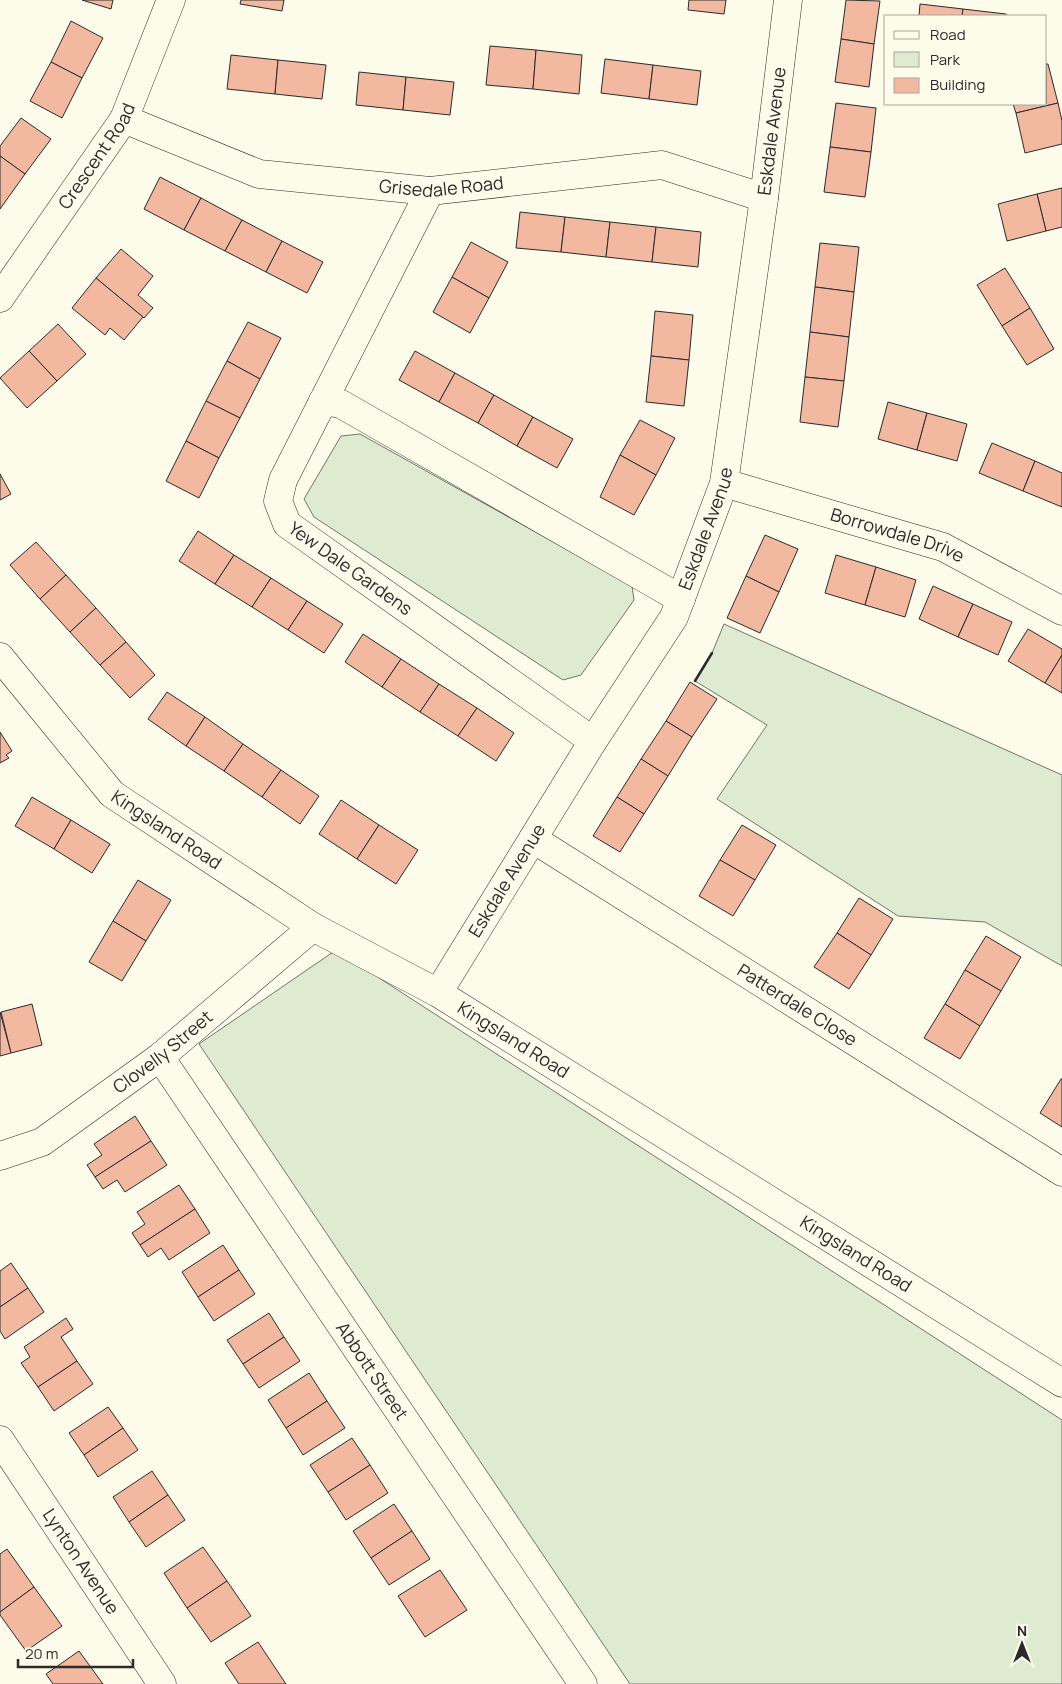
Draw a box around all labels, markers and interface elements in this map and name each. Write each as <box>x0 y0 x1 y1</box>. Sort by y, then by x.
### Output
legend <box>884 15 1047 105</box>
text: Road <box>930 24 966 45</box>
text: Park <box>930 49 960 70</box>
street label: Eskdale Avenue <box>751 66 791 197</box>
text: Building <box>930 74 985 95</box>
street label: Crescent Road <box>52 99 140 214</box>
street label: Grisedale Road <box>378 170 505 202</box>
street label: Eskdale Avenue <box>672 466 737 593</box>
street label: Borrowdale Drive <box>828 502 969 567</box>
street label: Yew Dale Gardens <box>284 516 418 620</box>
street label: Kingsland Road <box>107 784 227 874</box>
street label: Eskdale Avenue <box>462 819 550 941</box>
street label: Patterdale Close <box>733 958 862 1051</box>
street label: Kingsland Road <box>453 995 574 1083</box>
street label: Clovelly Street <box>108 1004 217 1098</box>
street label: Kingsland Road <box>796 1209 917 1297</box>
street label: Abbott Street <box>331 1317 414 1424</box>
street label: Lynton Avenue <box>38 1504 125 1619</box>
north arrow <box>997 1619 1047 1669</box>
text: N <box>1017 1621 1027 1640</box>
scale bar <box>18 1636 132 1668</box>
text: 20 m <box>25 1643 58 1664</box>

